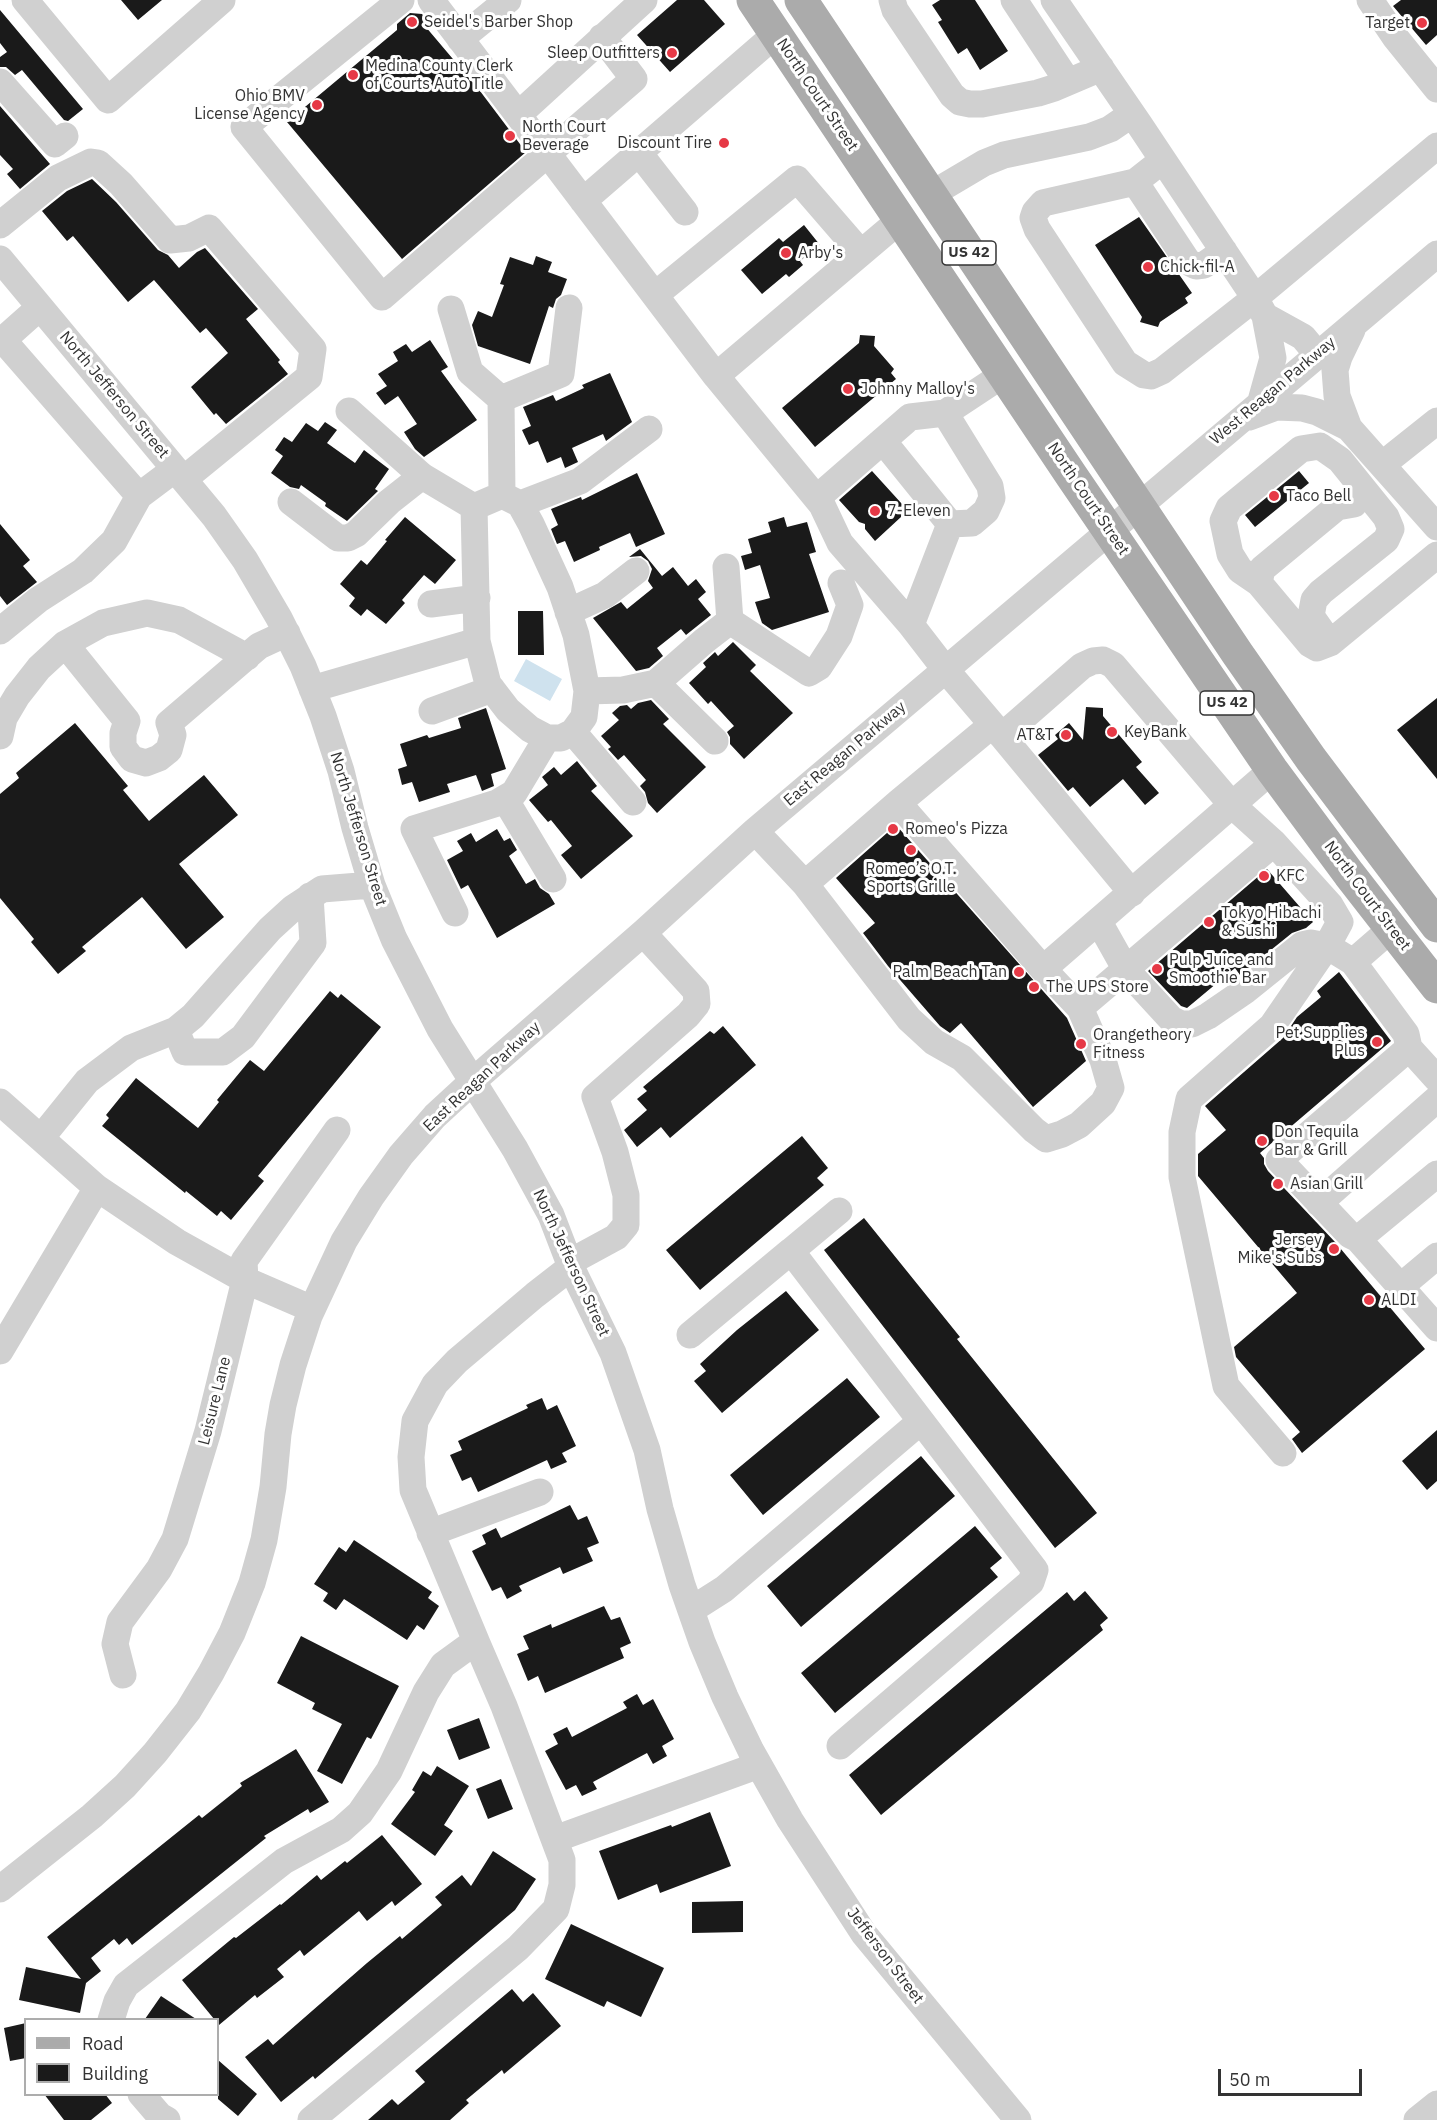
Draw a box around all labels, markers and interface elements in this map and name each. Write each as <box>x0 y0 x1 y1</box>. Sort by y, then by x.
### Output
place label: Seidel's Barber Shop <box>424 12 573 32</box>
place label: Target <box>1365 13 1410 33</box>
marker: Seidel's Barber Shop <box>405 15 419 29</box>
marker: Target <box>1415 16 1429 30</box>
street label: North Court Street <box>772 35 862 155</box>
place label: Sleep Outfitters <box>547 43 660 63</box>
marker: Sleep Outfitters <box>665 46 679 60</box>
place label: Medina County Clerk of Courts Auto Title <box>365 56 513 94</box>
marker: Medina County Clerk of Courts Auto Title <box>346 68 360 82</box>
place label: Ohio BMV License Agency <box>194 86 305 124</box>
marker: Ohio BMV License Agency <box>310 98 324 112</box>
place label: North Court Beverage <box>522 117 606 155</box>
marker: North Court Beverage <box>503 129 517 143</box>
place label: Discount Tire <box>617 133 712 153</box>
marker: Discount Tire <box>717 136 731 150</box>
road number: US 42 <box>942 241 996 265</box>
place label: Arby's <box>798 243 843 263</box>
marker: Arby's <box>779 246 793 260</box>
place label: Chick-fil-A <box>1160 257 1235 277</box>
marker: Chick-fil-A <box>1141 260 1155 274</box>
street label: North Jefferson Street <box>55 328 173 462</box>
street label: West Reagan Parkway <box>1206 333 1340 449</box>
place label: Johnny Malloy's <box>860 379 975 399</box>
marker: Johnny Malloy's <box>841 382 855 396</box>
street label: North Court Street <box>1043 439 1133 559</box>
place label: Taco Bell <box>1286 486 1351 506</box>
marker: Taco Bell <box>1267 489 1281 503</box>
place label: 7-Eleven <box>887 501 951 521</box>
marker: 7-Eleven <box>868 504 882 518</box>
road number: US 42 <box>1200 691 1254 715</box>
street label: East Reagan Parkway <box>780 697 910 811</box>
place label: KeyBank <box>1124 722 1187 742</box>
place label: AT&T <box>1017 725 1054 745</box>
marker: KeyBank <box>1105 725 1119 739</box>
marker: AT&T <box>1059 728 1073 742</box>
street label: North Jefferson Street <box>325 750 391 908</box>
place label: Romeo's Pizza <box>905 819 1008 839</box>
marker: Romeo's Pizza <box>886 822 900 836</box>
street label: North Court Street <box>1320 838 1414 954</box>
marker: Romeo’s O.T. Sports Grille <box>904 843 918 857</box>
place label: Romeo’s O.T. Sports Grille <box>865 859 957 897</box>
place label: KFC <box>1276 866 1305 886</box>
marker: KFC <box>1257 869 1271 883</box>
place label: Tokyo Hibachi & Sushi <box>1221 903 1321 941</box>
marker: Tokyo Hibachi & Sushi <box>1202 915 1216 929</box>
place label: Pulp Juice and Smoothie Bar <box>1169 950 1274 988</box>
place label: Palm Beach Tan <box>892 962 1007 982</box>
marker: Pulp Juice and Smoothie Bar <box>1150 962 1164 976</box>
marker: Palm Beach Tan <box>1012 965 1026 979</box>
place label: The UPS Store <box>1046 977 1149 997</box>
marker: The UPS Store <box>1027 980 1041 994</box>
street label: East Reagan Parkway <box>419 1018 545 1136</box>
place label: Pet Supplies Plus <box>1276 1023 1365 1061</box>
place label: Orangetheory Fitness <box>1093 1025 1191 1063</box>
marker: Pet Supplies Plus <box>1370 1035 1384 1049</box>
marker: Orangetheory Fitness <box>1074 1037 1088 1051</box>
place label: Don Tequila Bar & Grill <box>1274 1122 1359 1160</box>
marker: Don Tequila Bar & Grill <box>1255 1134 1269 1148</box>
place label: Asian Grill <box>1290 1174 1363 1194</box>
marker: Asian Grill <box>1271 1177 1285 1191</box>
street label: North Jefferson Street <box>528 1186 614 1340</box>
place label: Jersey Mike's Subs <box>1237 1230 1322 1268</box>
marker: Jersey Mike's Subs <box>1327 1242 1341 1256</box>
place label: ALDI <box>1381 1290 1416 1310</box>
marker: ALDI <box>1362 1293 1376 1307</box>
street label: Leisure Lane <box>195 1355 235 1447</box>
street label: Jefferson Street <box>843 1904 927 2008</box>
legend <box>24 2018 219 2096</box>
text: Road <box>82 2032 123 2055</box>
scale bar <box>1221 2057 1365 2095</box>
text: Building <box>82 2062 148 2085</box>
text: 50 m <box>1229 2068 1271 2091</box>

